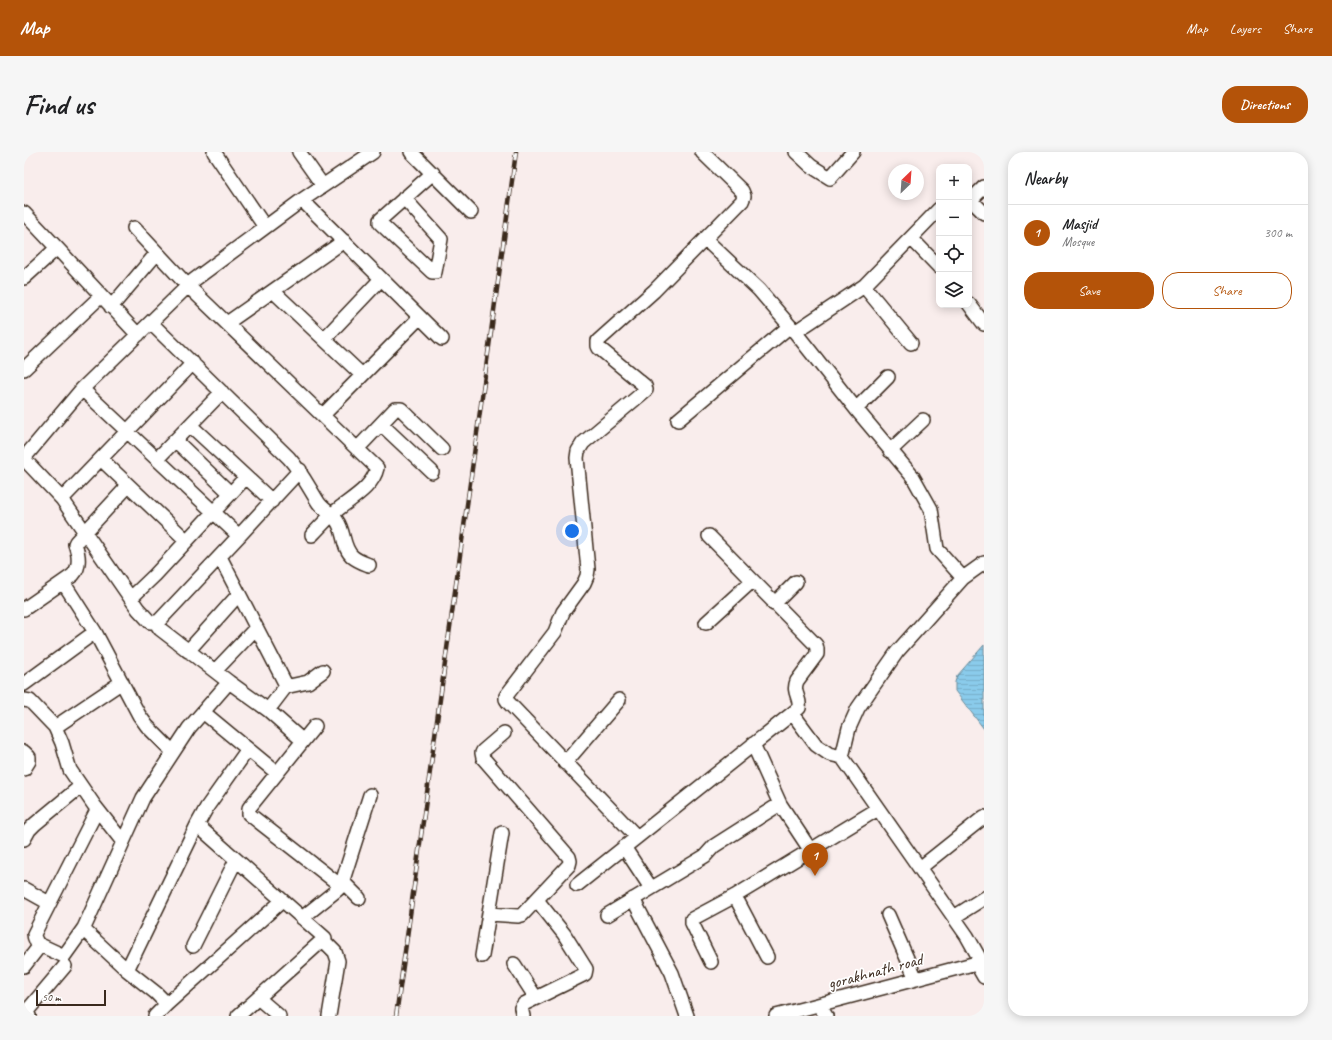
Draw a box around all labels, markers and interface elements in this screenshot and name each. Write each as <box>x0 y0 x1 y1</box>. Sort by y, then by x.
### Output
text: Map <box>20 16 50 40</box>
text: Map <box>1186 20 1208 37</box>
text: Layers <box>1230 20 1261 37</box>
text: Share <box>1283 20 1312 37</box>
button: Directions <box>1222 86 1308 123</box>
text: Find us <box>24 87 94 122</box>
north arrow <box>888 164 924 200</box>
map controls <box>936 164 972 308</box>
button: + <box>936 164 972 200</box>
text: Nearby <box>1024 168 1067 189</box>
button: − <box>936 200 972 236</box>
text: Masjid <box>1062 215 1097 234</box>
text: 1 <box>1034 225 1040 241</box>
text: 300 m <box>1264 225 1292 241</box>
text: Mosque <box>1062 234 1094 250</box>
button: locate <box>936 236 972 272</box>
button: layers <box>936 272 972 308</box>
button: Save <box>1024 272 1154 309</box>
button: Share <box>1162 272 1292 309</box>
your location <box>562 521 582 541</box>
pin: 1 <box>802 843 828 876</box>
street label: gorakhnath road <box>826 948 927 994</box>
scale bar <box>36 988 106 1007</box>
text: 50 m <box>42 990 61 1004</box>

